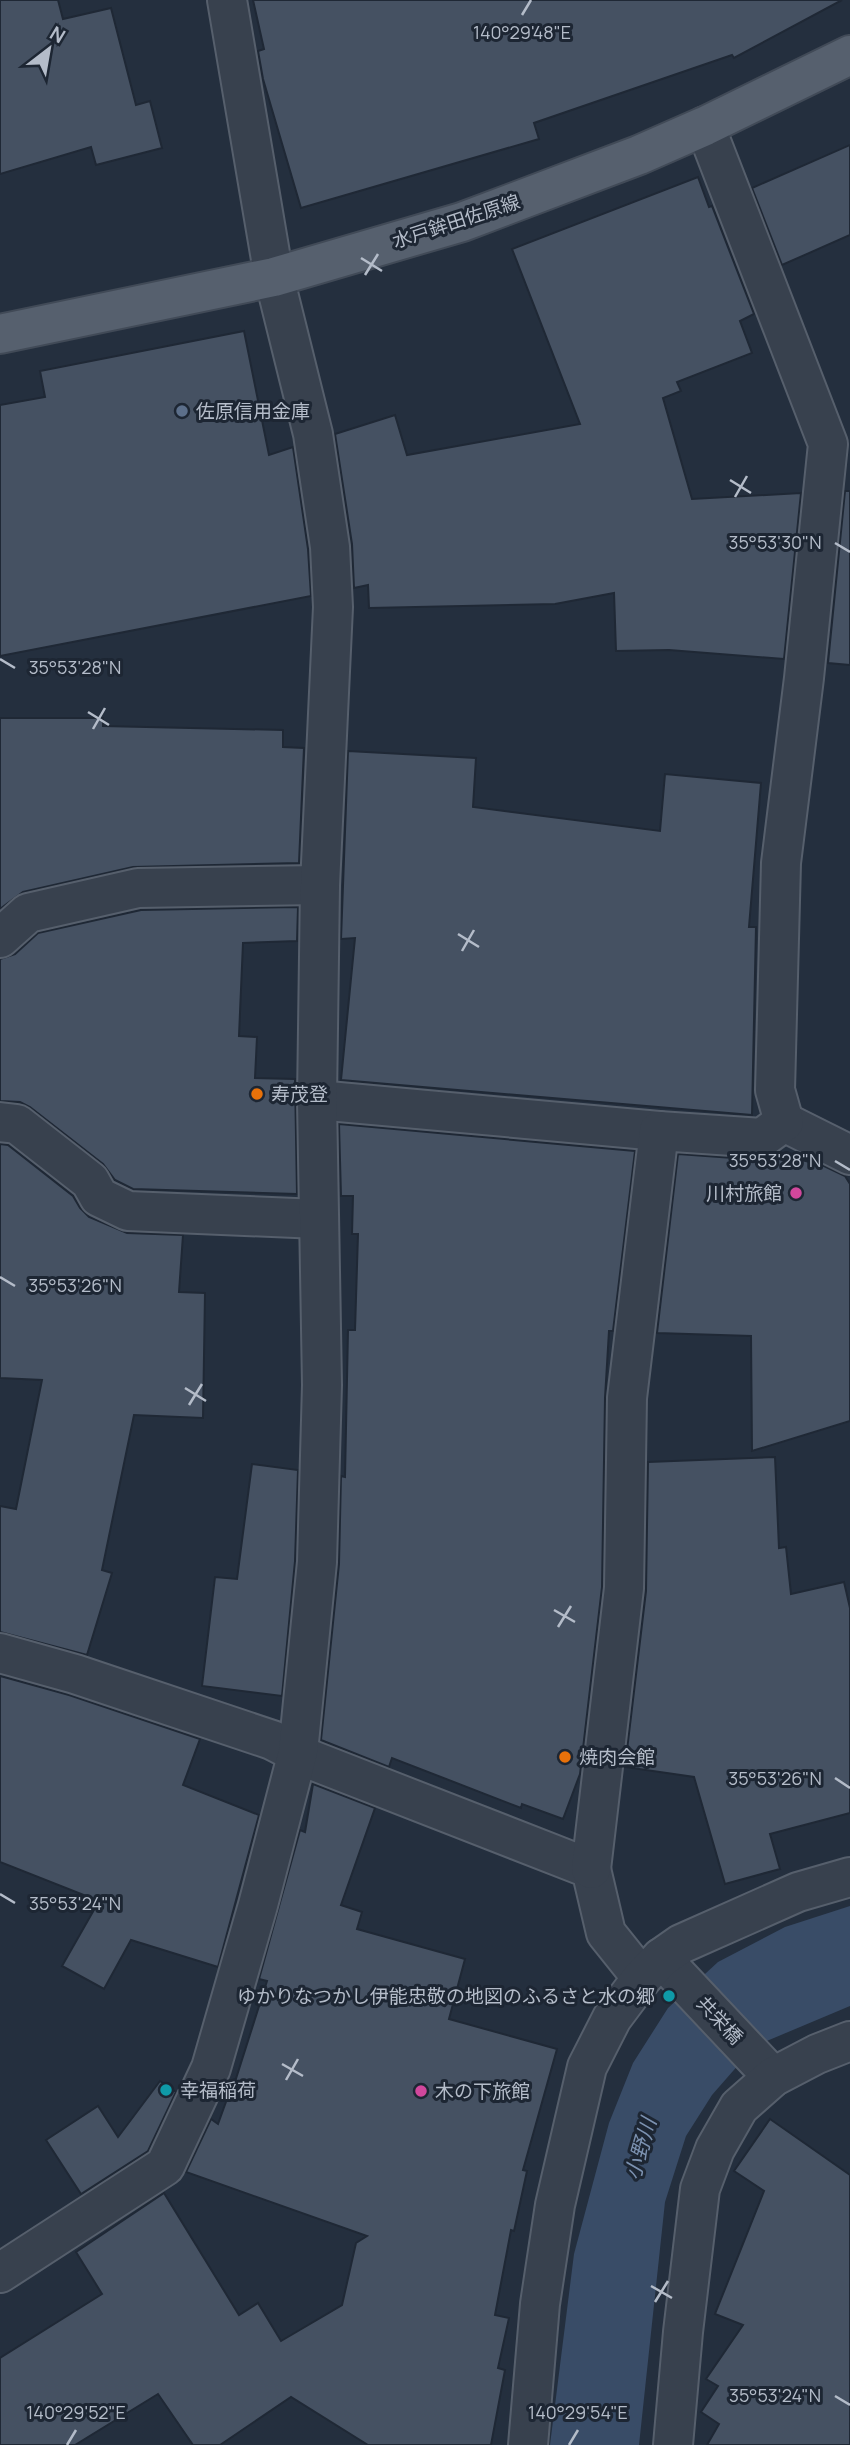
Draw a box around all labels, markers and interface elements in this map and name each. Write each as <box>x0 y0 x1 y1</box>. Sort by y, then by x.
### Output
north arrow <box>14 14 84 84</box>
text: N <box>45 20 70 49</box>
text: 140°29'48"E <box>473 20 571 44</box>
street label: 水戸鉾田佐原線 <box>389 188 523 254</box>
place label: 佐原信用金庫 <box>196 398 310 424</box>
marker: 佐原信用金庫 <box>174 403 190 419</box>
text: 35°53'30"N <box>729 530 821 554</box>
text: 35°53'28"N <box>29 655 121 679</box>
place label: 寿茂登 <box>271 1081 328 1107</box>
marker: 寿茂登 <box>249 1086 265 1102</box>
text: 35°53'28"N <box>729 1148 821 1172</box>
place label: 川村旅館 <box>706 1180 782 1206</box>
marker: 川村旅館 <box>788 1185 804 1201</box>
text: 35°53'26"N <box>28 1273 122 1297</box>
place label: 焼肉会館 <box>579 1744 655 1770</box>
marker: 焼肉会館 <box>557 1749 573 1765</box>
text: 35°53'26"N <box>728 1766 822 1790</box>
text: 35°53'24"N <box>29 1891 121 1915</box>
place label: ゆかりなつかし伊能忠敬の地図のふるさと水の郷 <box>237 1983 655 2009</box>
marker: ゆかりなつかし伊能忠敬の地図のふるさと水の郷 <box>661 1988 677 2004</box>
street label: 共栄橋 <box>691 1990 749 2050</box>
place label: 幸福稲荷 <box>180 2077 256 2103</box>
place label: 木の下旅館 <box>435 2078 530 2104</box>
marker: 幸福稲荷 <box>158 2082 174 2098</box>
marker: 木の下旅館 <box>413 2083 429 2099</box>
water label: 小野川 <box>618 2113 663 2183</box>
text: 35°53'24"N <box>729 2383 821 2407</box>
text: 140°29'52"E <box>26 2400 126 2424</box>
text: 140°29'54"E <box>528 2400 628 2424</box>

